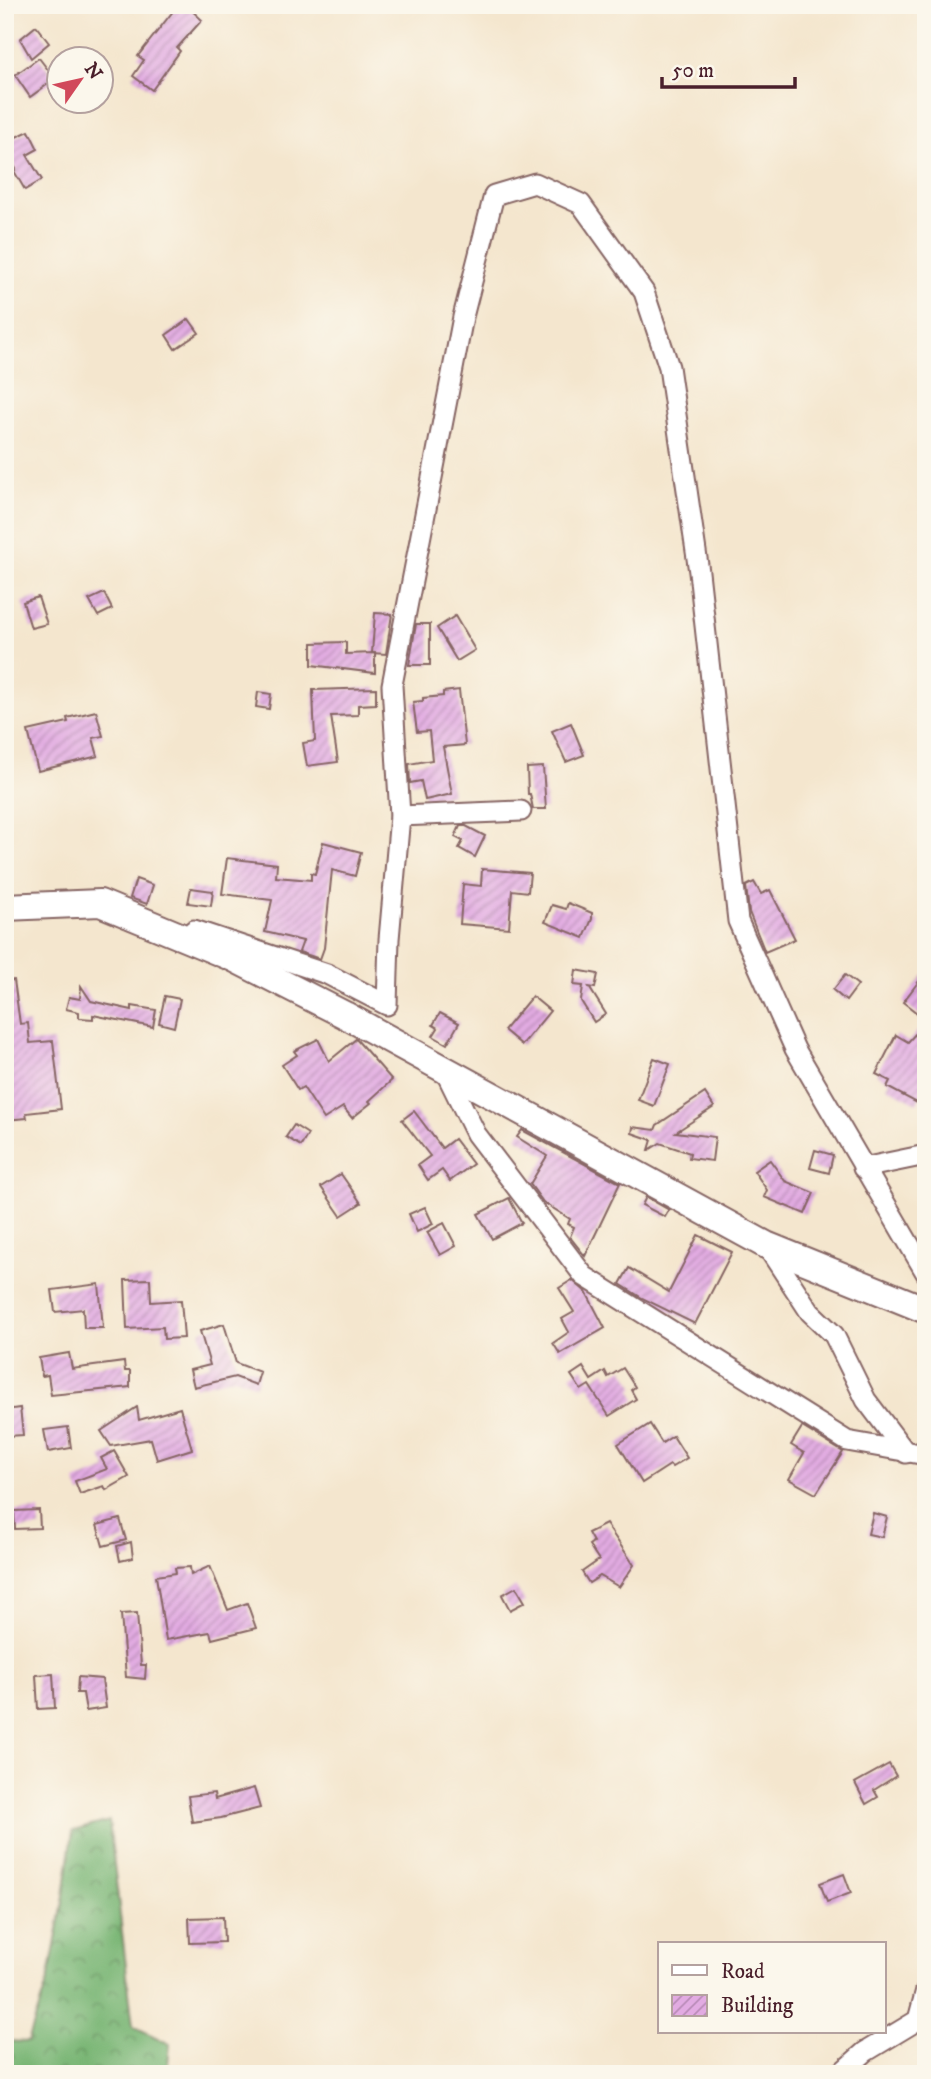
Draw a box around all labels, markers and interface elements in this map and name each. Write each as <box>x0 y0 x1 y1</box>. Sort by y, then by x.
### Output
north arrow <box>46 46 116 116</box>
scale bar <box>662 46 794 90</box>
text: N <box>79 58 107 85</box>
text: 50 m <box>672 58 714 84</box>
legend <box>658 1942 886 2034</box>
text: Road <box>721 1959 765 1985</box>
text: Building <box>721 1993 794 2019</box>

